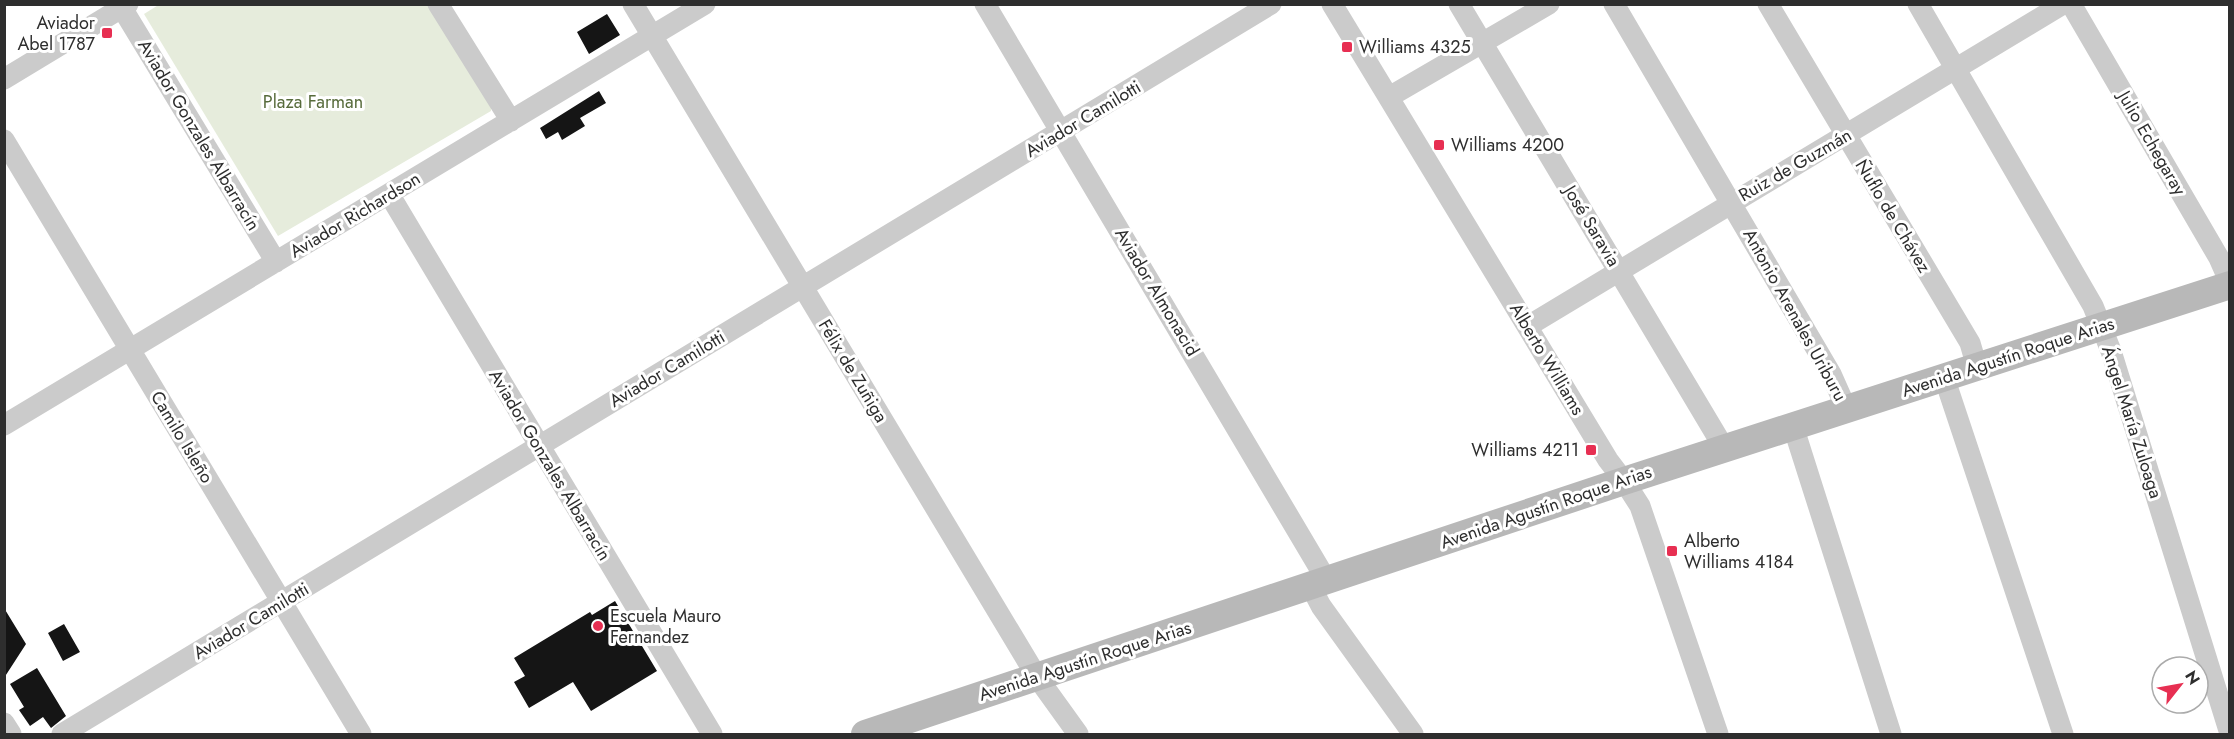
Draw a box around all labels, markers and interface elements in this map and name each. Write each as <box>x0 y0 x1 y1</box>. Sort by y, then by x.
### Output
place label: Aviador Abel 1787 <box>17 10 96 57</box>
marker: Aviador Abel 1787 <box>100 26 114 40</box>
place label: Williams 4325 <box>1359 34 1471 60</box>
street label: Aviador Gonzales Albarracín <box>132 35 266 235</box>
marker: Williams 4325 <box>1340 40 1354 54</box>
street label: Aviador Camilotti <box>1020 74 1146 164</box>
street label: Julio Echegaray <box>2111 84 2192 200</box>
park label: Plaza Farman <box>263 89 363 115</box>
street label: Ruiz de Guzmán <box>1734 122 1856 208</box>
place label: Williams 4200 <box>1451 132 1564 158</box>
marker: Williams 4200 <box>1432 138 1446 152</box>
street label: Ñuflo de Chávez <box>1849 154 1938 278</box>
street label: Aviador Richardson <box>285 166 425 264</box>
street label: José Saravia <box>1556 179 1626 272</box>
street label: Aviador Almonacid <box>1108 223 1206 361</box>
street label: Antonio Arenales Uriburu <box>1737 224 1853 406</box>
street label: Alberto Williams <box>1503 298 1591 420</box>
street label: Avenida Agustín Roque Arias <box>1898 310 2118 404</box>
street label: Félix de Zuñiga <box>812 314 894 428</box>
street label: Aviador Camilotti <box>604 324 730 414</box>
street label: Ángel María Zuloaga <box>2095 342 2169 502</box>
street label: Aviador Gonzales Albarracín <box>483 365 617 565</box>
street label: Camilo Isleño <box>144 386 220 488</box>
place label: Williams 4211 <box>1471 437 1579 463</box>
marker: Williams 4211 <box>1584 443 1598 457</box>
street label: Avenida Agustín Roque Arias <box>1437 459 1655 555</box>
place label: Alberto Williams 4184 <box>1684 528 1794 575</box>
marker: Alberto Williams 4184 <box>1665 544 1679 558</box>
street label: Aviador Camilotti <box>188 576 314 666</box>
place label: Escuela Mauro Fernandez <box>610 603 721 650</box>
street label: Avenida Agustín Roque Arias <box>975 614 1195 708</box>
marker: Escuela Mauro Fernandez <box>591 619 605 633</box>
north arrow <box>2150 655 2210 715</box>
text: N <box>2179 666 2206 689</box>

